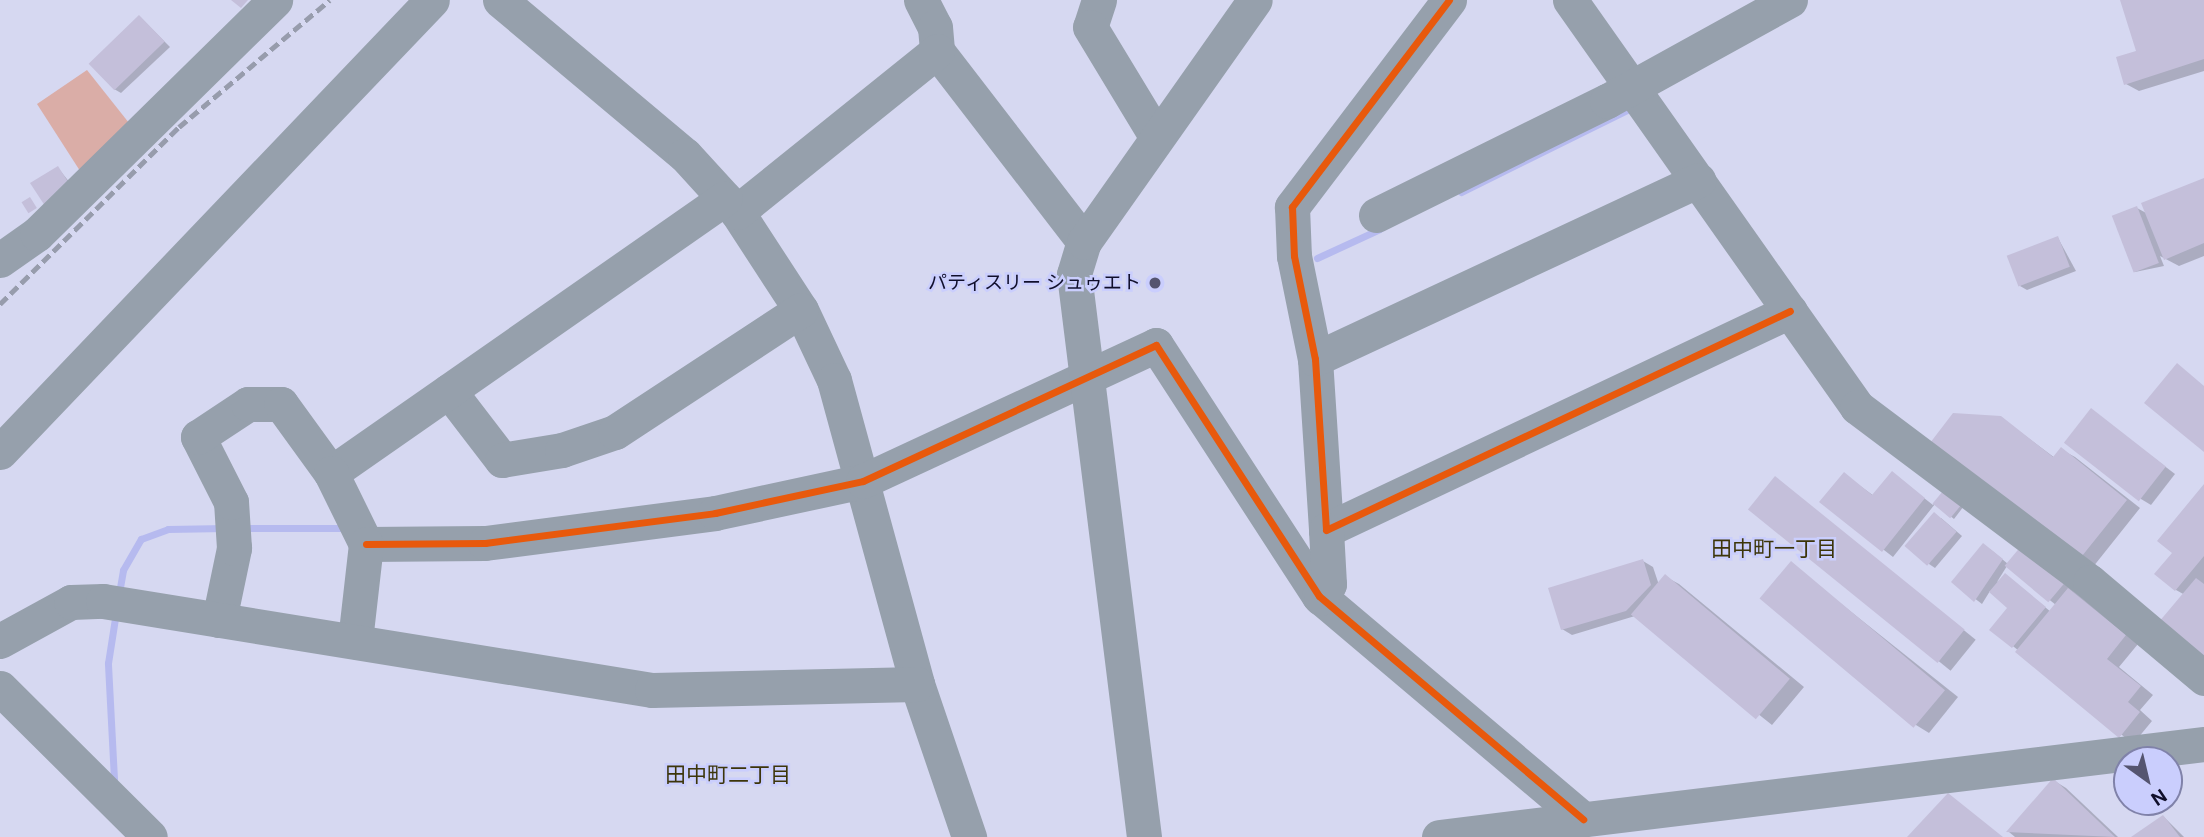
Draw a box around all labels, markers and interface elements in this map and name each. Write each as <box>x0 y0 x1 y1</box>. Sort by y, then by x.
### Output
place label: パティスリー シュゥエト <box>927 272 1141 294</box>
marker: パティスリー シュゥエト <box>1147 275 1163 291</box>
district label: 田中町一丁目 <box>1711 536 1837 562</box>
north arrow <box>2113 746 2183 816</box>
district label: 田中町二丁目 <box>665 762 791 788</box>
text: N <box>2146 783 2172 811</box>

